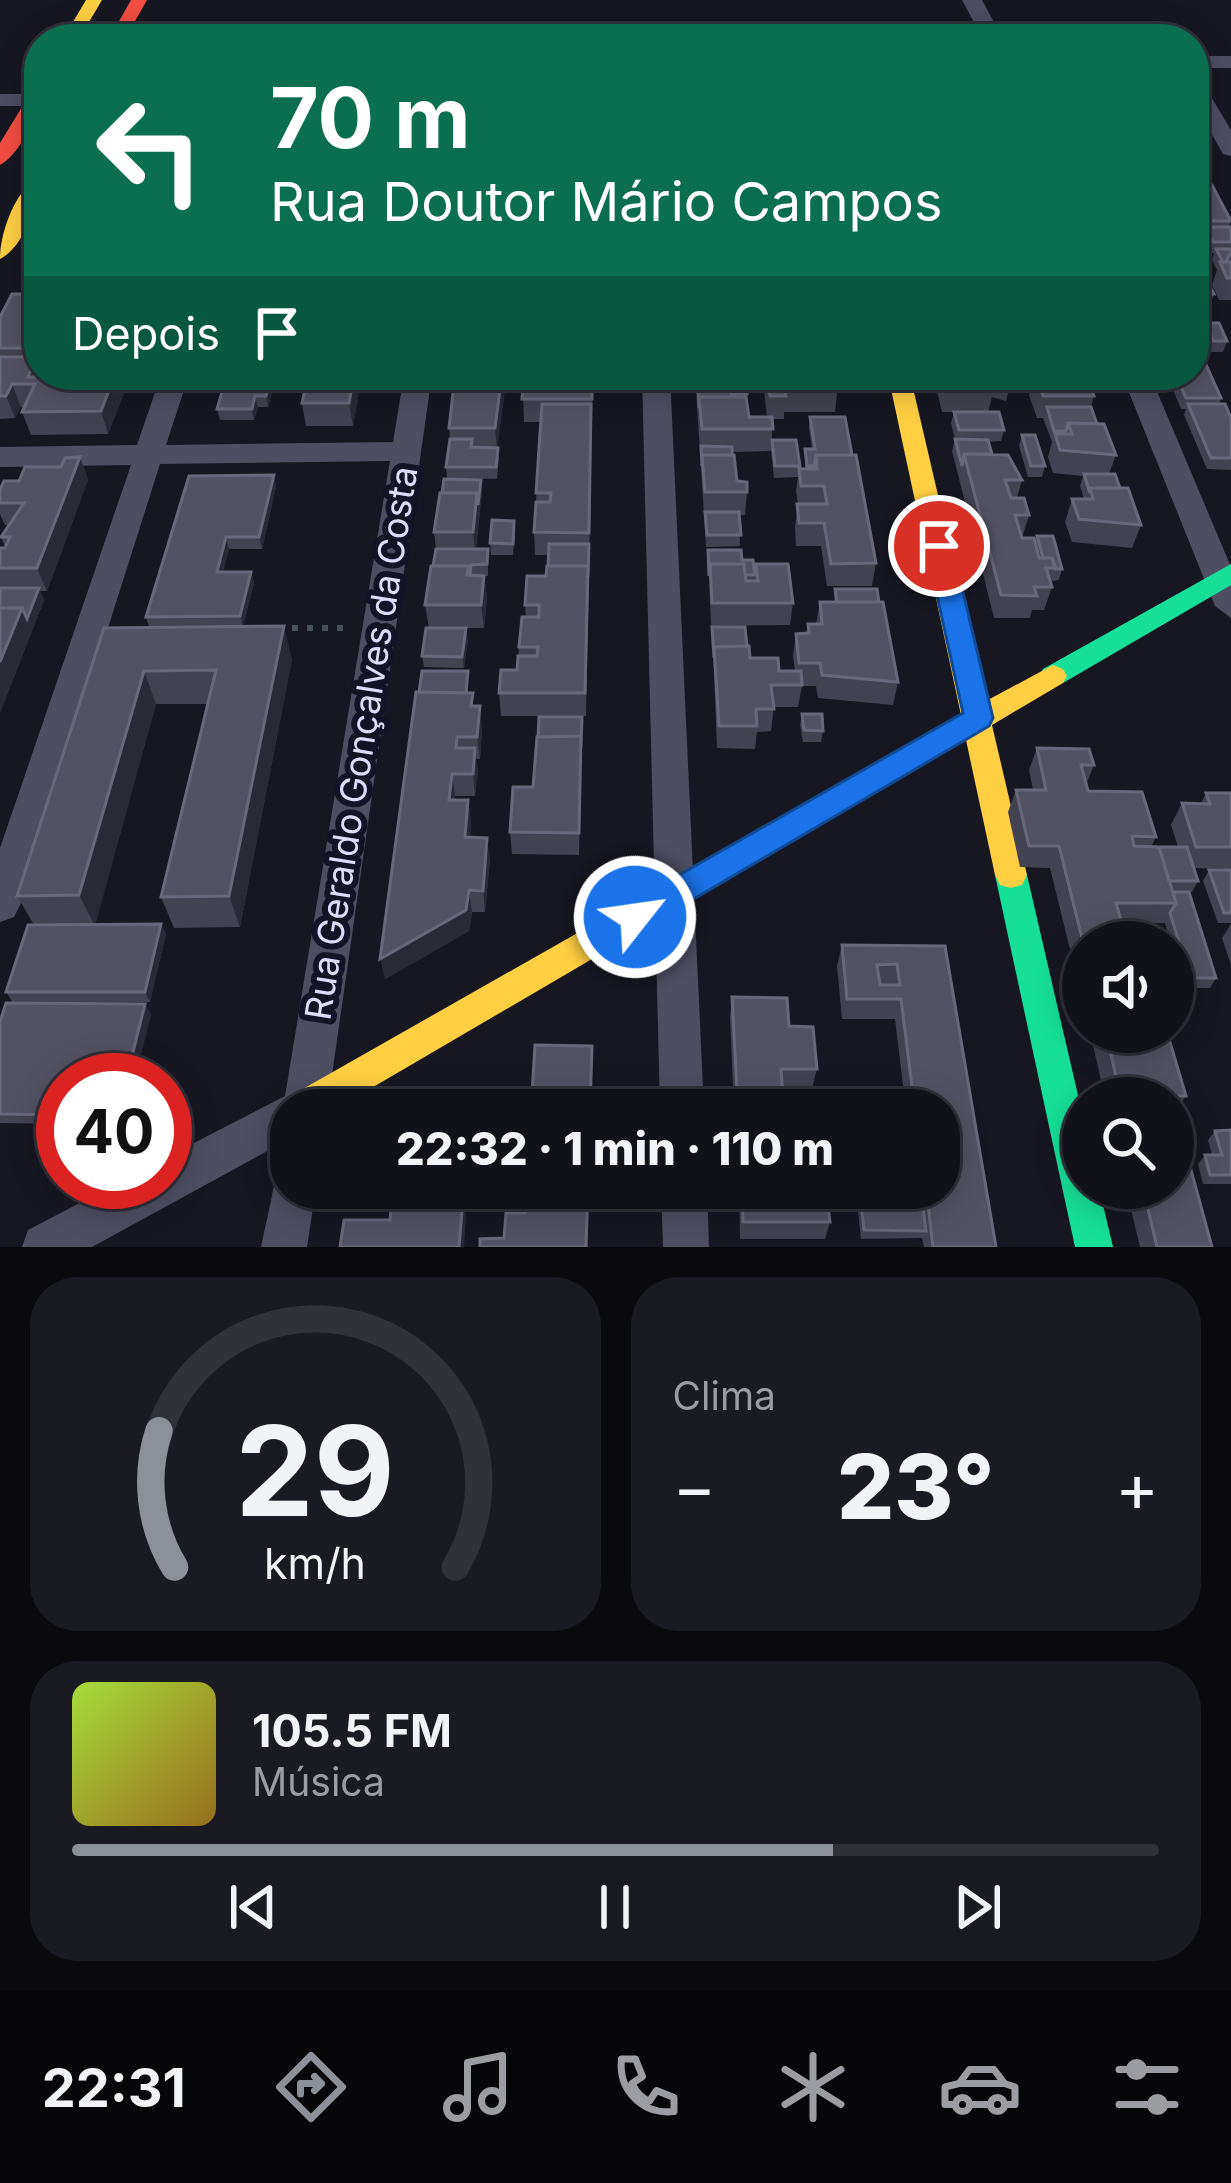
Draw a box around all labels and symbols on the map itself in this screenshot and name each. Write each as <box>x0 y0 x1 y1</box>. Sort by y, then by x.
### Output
street label: Rua Geraldo Gonçalves da Costa <box>295 463 427 1023</box>
pin <box>888 495 990 597</box>
position arrow <box>572 854 698 980</box>
speed limit sign: 40 <box>36 1053 192 1209</box>

